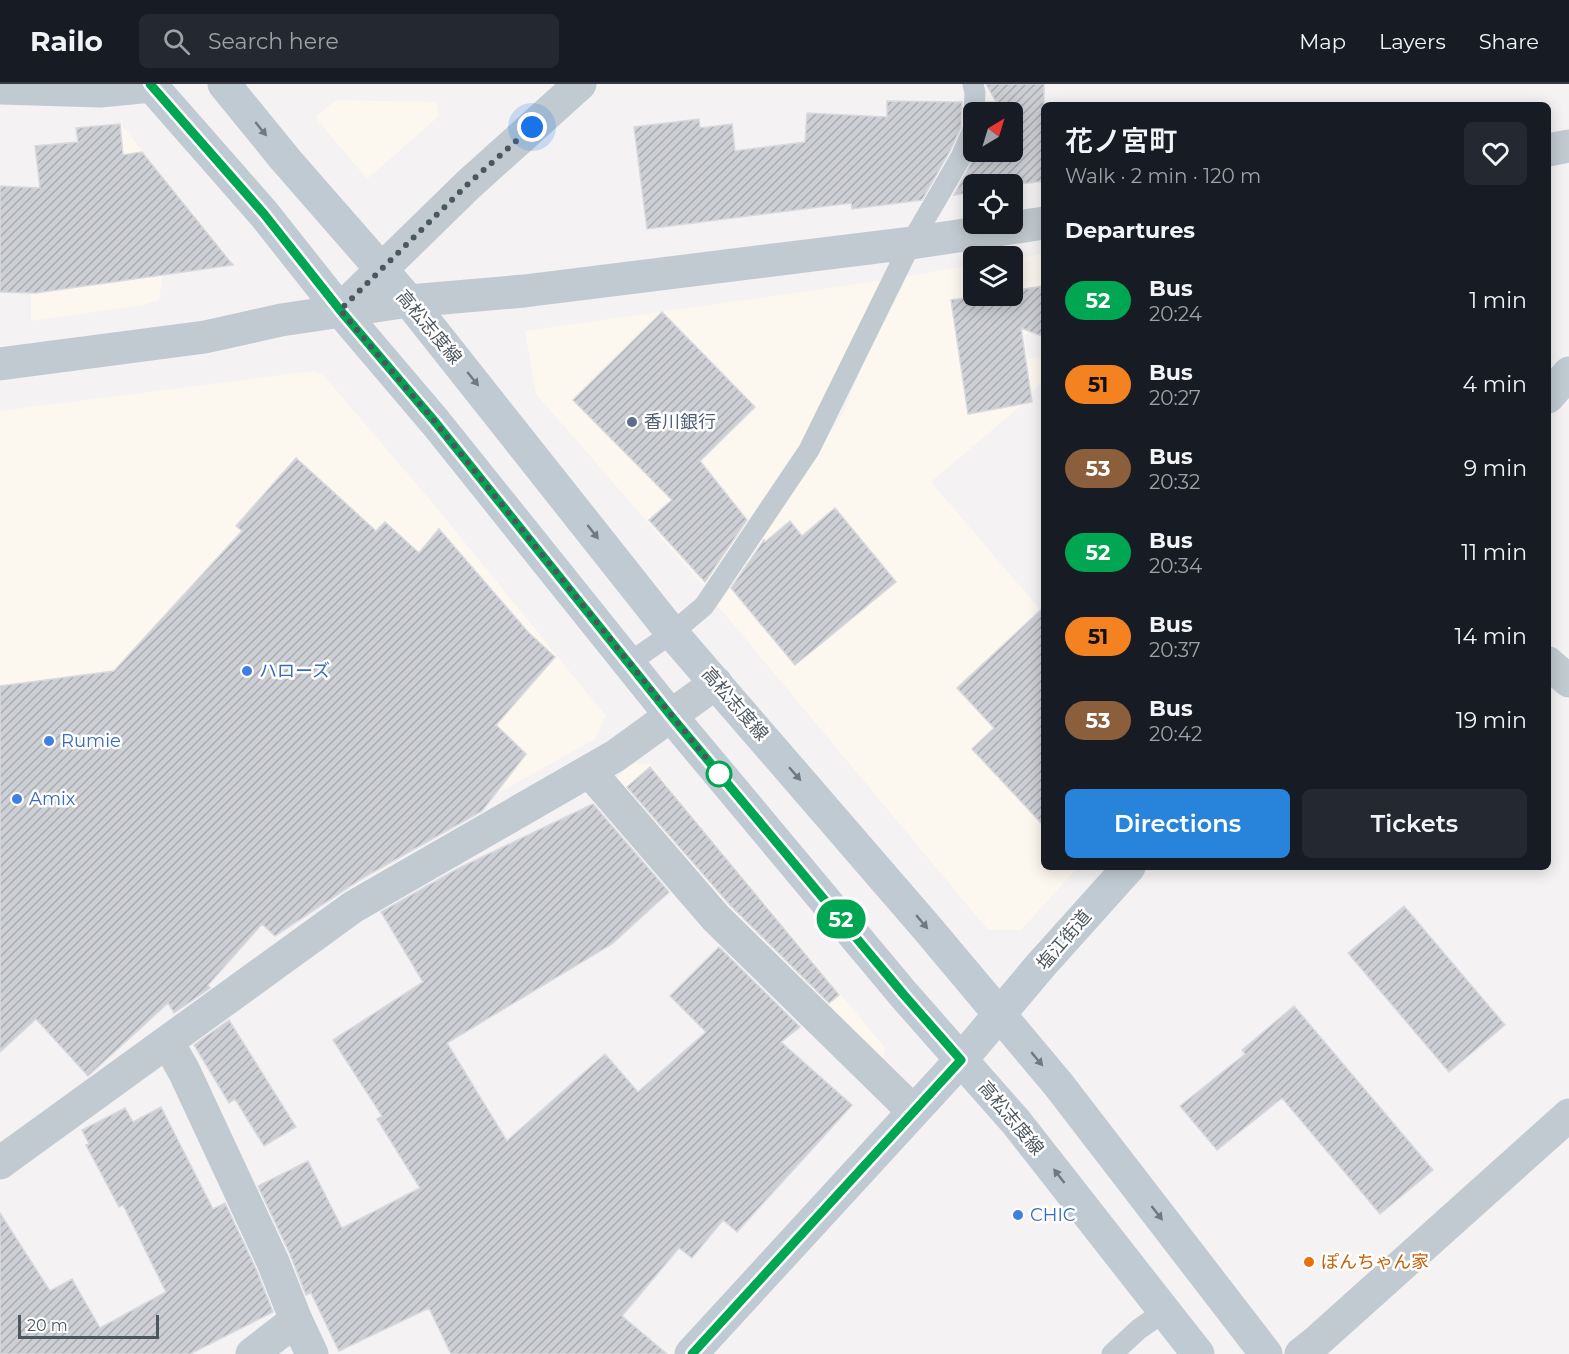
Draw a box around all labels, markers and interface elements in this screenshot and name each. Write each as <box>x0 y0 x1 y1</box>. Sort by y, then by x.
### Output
search box <box>139 14 559 68</box>
text: Railo <box>30 24 103 58</box>
icon: search <box>160 25 193 58</box>
text: Search here <box>208 28 339 55</box>
text: Map <box>1299 29 1346 54</box>
text: Layers <box>1379 29 1446 54</box>
text: Share <box>1479 29 1539 54</box>
north arrow <box>963 102 1023 162</box>
map controls <box>963 102 1023 306</box>
your location <box>517 112 547 142</box>
one-way arrow <box>254 122 266 137</box>
button: heart <box>1464 122 1527 185</box>
text: 花ノ宮町 <box>1065 124 1177 158</box>
text: Walk · 2 min · 120 m <box>1065 164 1261 188</box>
button: locate <box>963 174 1023 234</box>
text: Departures <box>1065 217 1195 244</box>
button: layers <box>963 246 1023 306</box>
text: Bus <box>1149 275 1193 302</box>
street label: 高松志度線 <box>392 285 466 369</box>
text: 1 min <box>1469 287 1527 314</box>
text: 52 <box>1086 288 1110 313</box>
text: 20:24 <box>1149 302 1202 326</box>
text: Bus <box>1149 359 1193 386</box>
one-way arrow <box>466 371 479 387</box>
text: 4 min <box>1463 371 1527 398</box>
text: 51 <box>1088 372 1108 397</box>
text: 20:27 <box>1149 386 1201 410</box>
place label: 香川銀行 <box>644 411 716 433</box>
marker: 香川銀行 <box>625 415 639 429</box>
text: Bus <box>1149 443 1193 470</box>
text: 9 min <box>1464 455 1527 482</box>
text: 53 <box>1086 456 1110 481</box>
text: 20:32 <box>1149 470 1200 494</box>
one-way arrow <box>587 525 599 540</box>
text: Bus <box>1149 527 1193 554</box>
text: 11 min <box>1461 539 1527 566</box>
text: 52 <box>1086 540 1110 565</box>
text: 20:34 <box>1149 554 1202 578</box>
text: Bus <box>1149 611 1193 638</box>
text: 14 min <box>1455 623 1527 650</box>
text: 51 <box>1088 624 1108 649</box>
text: 20:37 <box>1149 638 1201 662</box>
place label: ハローズ <box>259 660 330 682</box>
street label: 高松志度線 <box>697 663 773 745</box>
marker: ハローズ <box>240 664 254 678</box>
text: Bus <box>1149 695 1193 722</box>
text: 19 min <box>1456 707 1527 734</box>
text: 53 <box>1086 708 1110 733</box>
text: 20:42 <box>1149 722 1202 746</box>
place label: Rumie <box>61 730 121 752</box>
marker: Rumie <box>42 734 56 748</box>
unlabelled marker <box>706 761 732 787</box>
one-way arrow <box>788 766 801 781</box>
place label: Amix <box>29 788 76 810</box>
button: Directions <box>1065 789 1290 858</box>
button: Tickets <box>1302 789 1527 858</box>
marker: Amix <box>10 792 24 806</box>
line badge: 52 <box>814 900 868 938</box>
street label: 塩江街道 <box>1032 906 1096 974</box>
text: 52 <box>829 907 853 932</box>
one-way arrow <box>915 914 928 929</box>
one-way arrow <box>1031 1051 1044 1067</box>
street label: 高松志度線 <box>974 1076 1048 1160</box>
one-way arrow <box>1053 1168 1065 1183</box>
place label: CHIC <box>1030 1204 1076 1226</box>
one-way arrow <box>1151 1205 1163 1220</box>
marker: CHIC <box>1011 1208 1025 1222</box>
place label: ぽんちゃん家 <box>1321 1251 1429 1273</box>
marker: ぽんちゃん家 <box>1302 1255 1316 1269</box>
scale bar <box>18 1312 159 1340</box>
text: 20 m <box>27 1316 68 1335</box>

